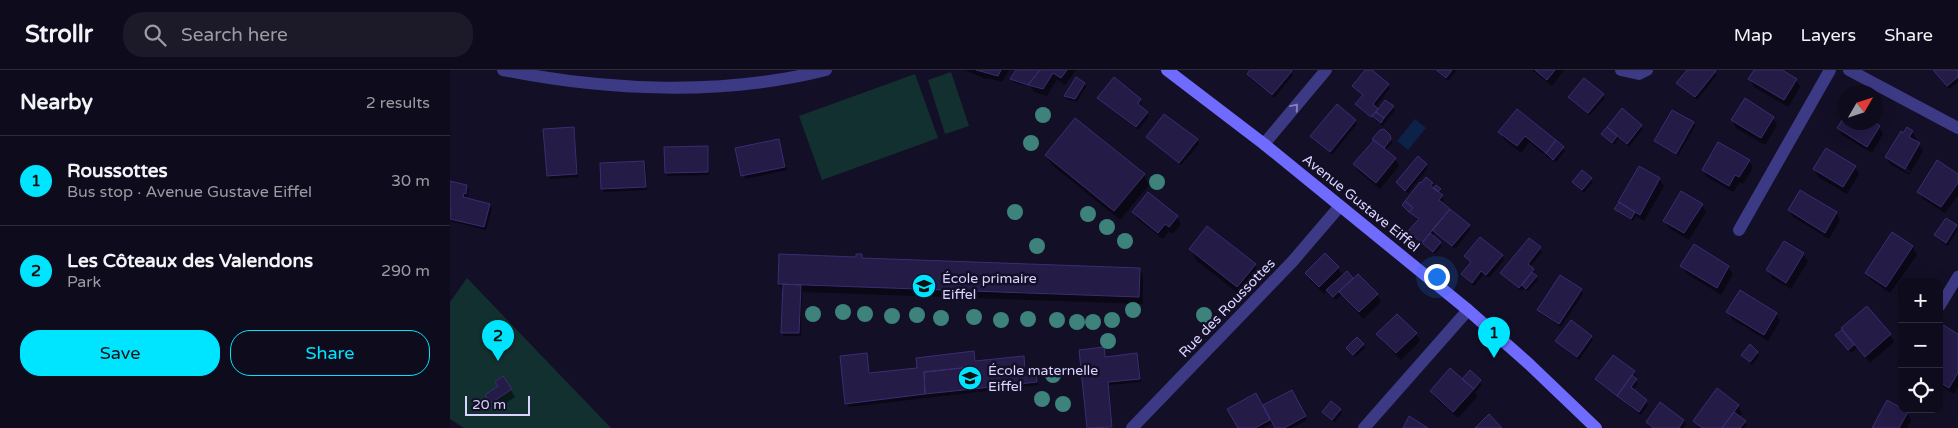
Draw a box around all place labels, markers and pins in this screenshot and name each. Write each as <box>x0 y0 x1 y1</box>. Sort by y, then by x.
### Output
place label: École primaire Eiffel <box>942 270 1037 303</box>
school or university icon: École primaire Eiffel <box>911 273 937 299</box>
pin: 1 <box>1478 317 1510 358</box>
pin: 2 <box>482 320 514 361</box>
place label: École maternelle Eiffel <box>988 362 1098 395</box>
school or university icon: École maternelle Eiffel <box>957 365 983 391</box>

